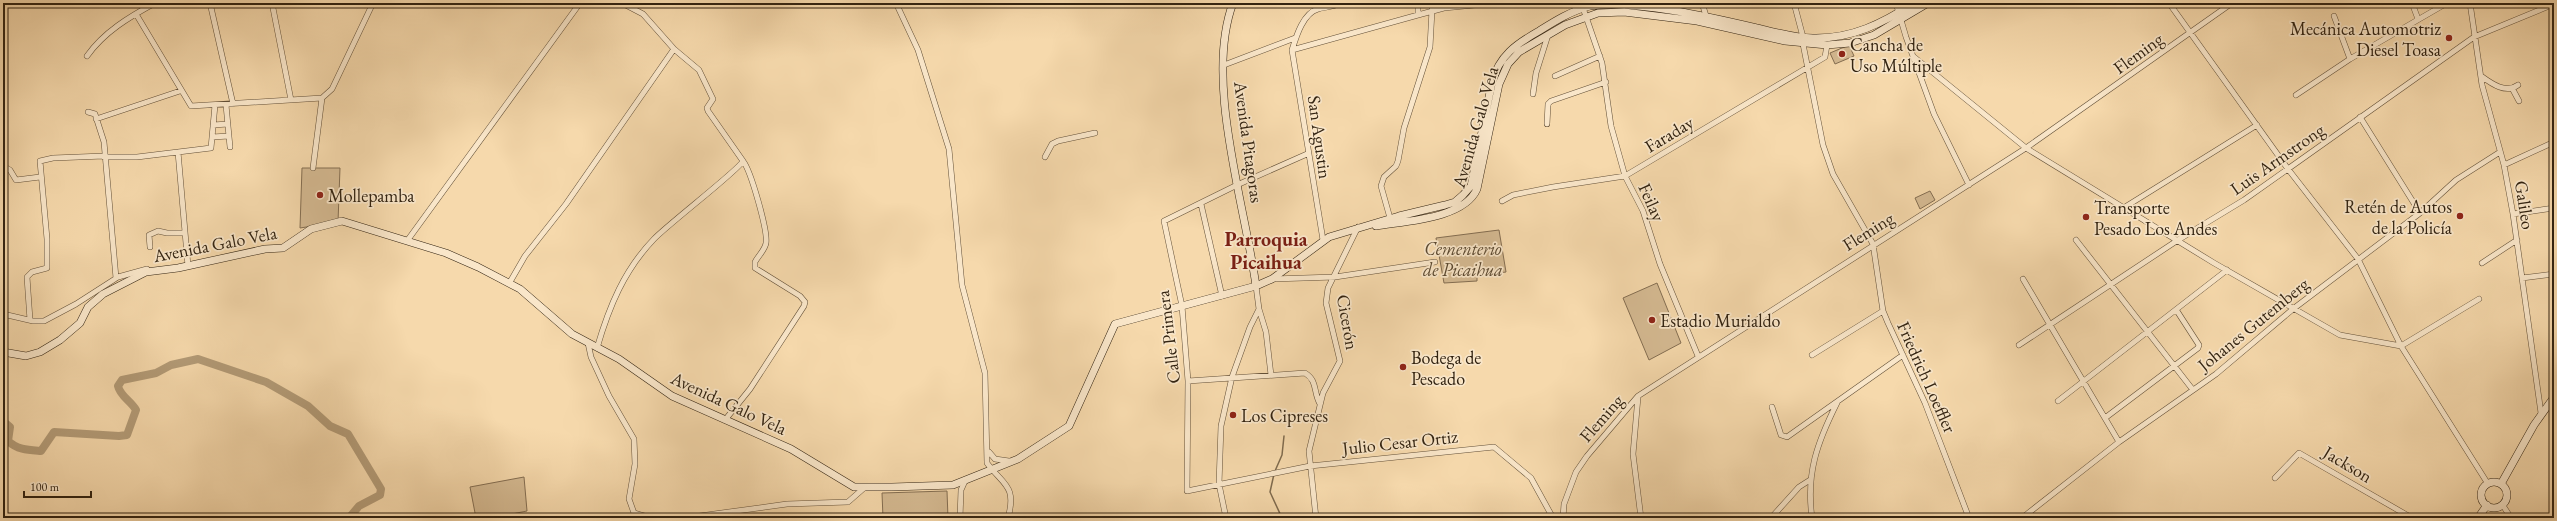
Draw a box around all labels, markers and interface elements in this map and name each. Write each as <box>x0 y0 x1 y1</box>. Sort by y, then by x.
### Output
place label: Mecánica Automotriz Diesel Toasa <box>2290 17 2442 61</box>
street label: Fleming <box>2108 27 2168 79</box>
place label: Cancha de Uso Múltiple <box>1850 33 1942 77</box>
marker: Mecánica Automotriz Diesel Toasa <box>2444 33 2454 43</box>
marker: Cancha de Uso Múltiple <box>1837 49 1847 59</box>
street label: Avenida Galo Vela <box>1446 63 1504 191</box>
street label: Avenida Pitagoras <box>1229 79 1269 204</box>
street label: San Agustin <box>1303 94 1337 181</box>
street label: Faraday <box>1640 110 1698 158</box>
street label: Luis Armstrong <box>2225 118 2329 200</box>
street label: Feilay <box>1633 179 1671 225</box>
street label: Galileo <box>2510 179 2540 231</box>
place label: Mollepamba <box>328 184 415 207</box>
marker: Mollepamba <box>315 190 325 200</box>
place label: Retén de Autos de la Policía <box>2344 195 2453 239</box>
place label: Transporte Pesado Los Andes <box>2094 196 2218 240</box>
street label: Fleming <box>1838 206 1898 256</box>
marker: Retén de Autos de la Policía <box>2455 211 2465 221</box>
marker: Transporte Pesado Los Andes <box>2081 212 2091 222</box>
street label: Avenida Galo Vela <box>150 221 280 267</box>
district label: Parroquia Picaihua <box>1224 226 1308 275</box>
park label: Cementerio de Picaihua <box>1423 237 1503 281</box>
street label: Johanes Gutemberg <box>2191 272 2313 377</box>
street label: Calle Primera <box>1151 288 1185 385</box>
street label: Cicerón <box>1332 293 1364 352</box>
place label: Estadio Murialdo <box>1660 309 1781 332</box>
marker: Estadio Murialdo <box>1647 315 1657 325</box>
street label: Friedrich Loeffler <box>1892 318 1962 436</box>
place label: Bodega de Pescado <box>1411 346 1481 390</box>
marker: Bodega de Pescado <box>1398 362 1408 372</box>
street label: Avenida Galo Vela <box>666 366 791 440</box>
street label: Fleming <box>1574 389 1628 447</box>
place label: Los Cipreses <box>1241 404 1328 427</box>
marker: Los Cipreses <box>1228 410 1238 420</box>
street label: Julio Cesar Ortiz <box>1339 424 1459 460</box>
street label: Jackson <box>2318 439 2377 488</box>
scale bar <box>24 473 91 499</box>
text: 100 m <box>30 479 60 495</box>

